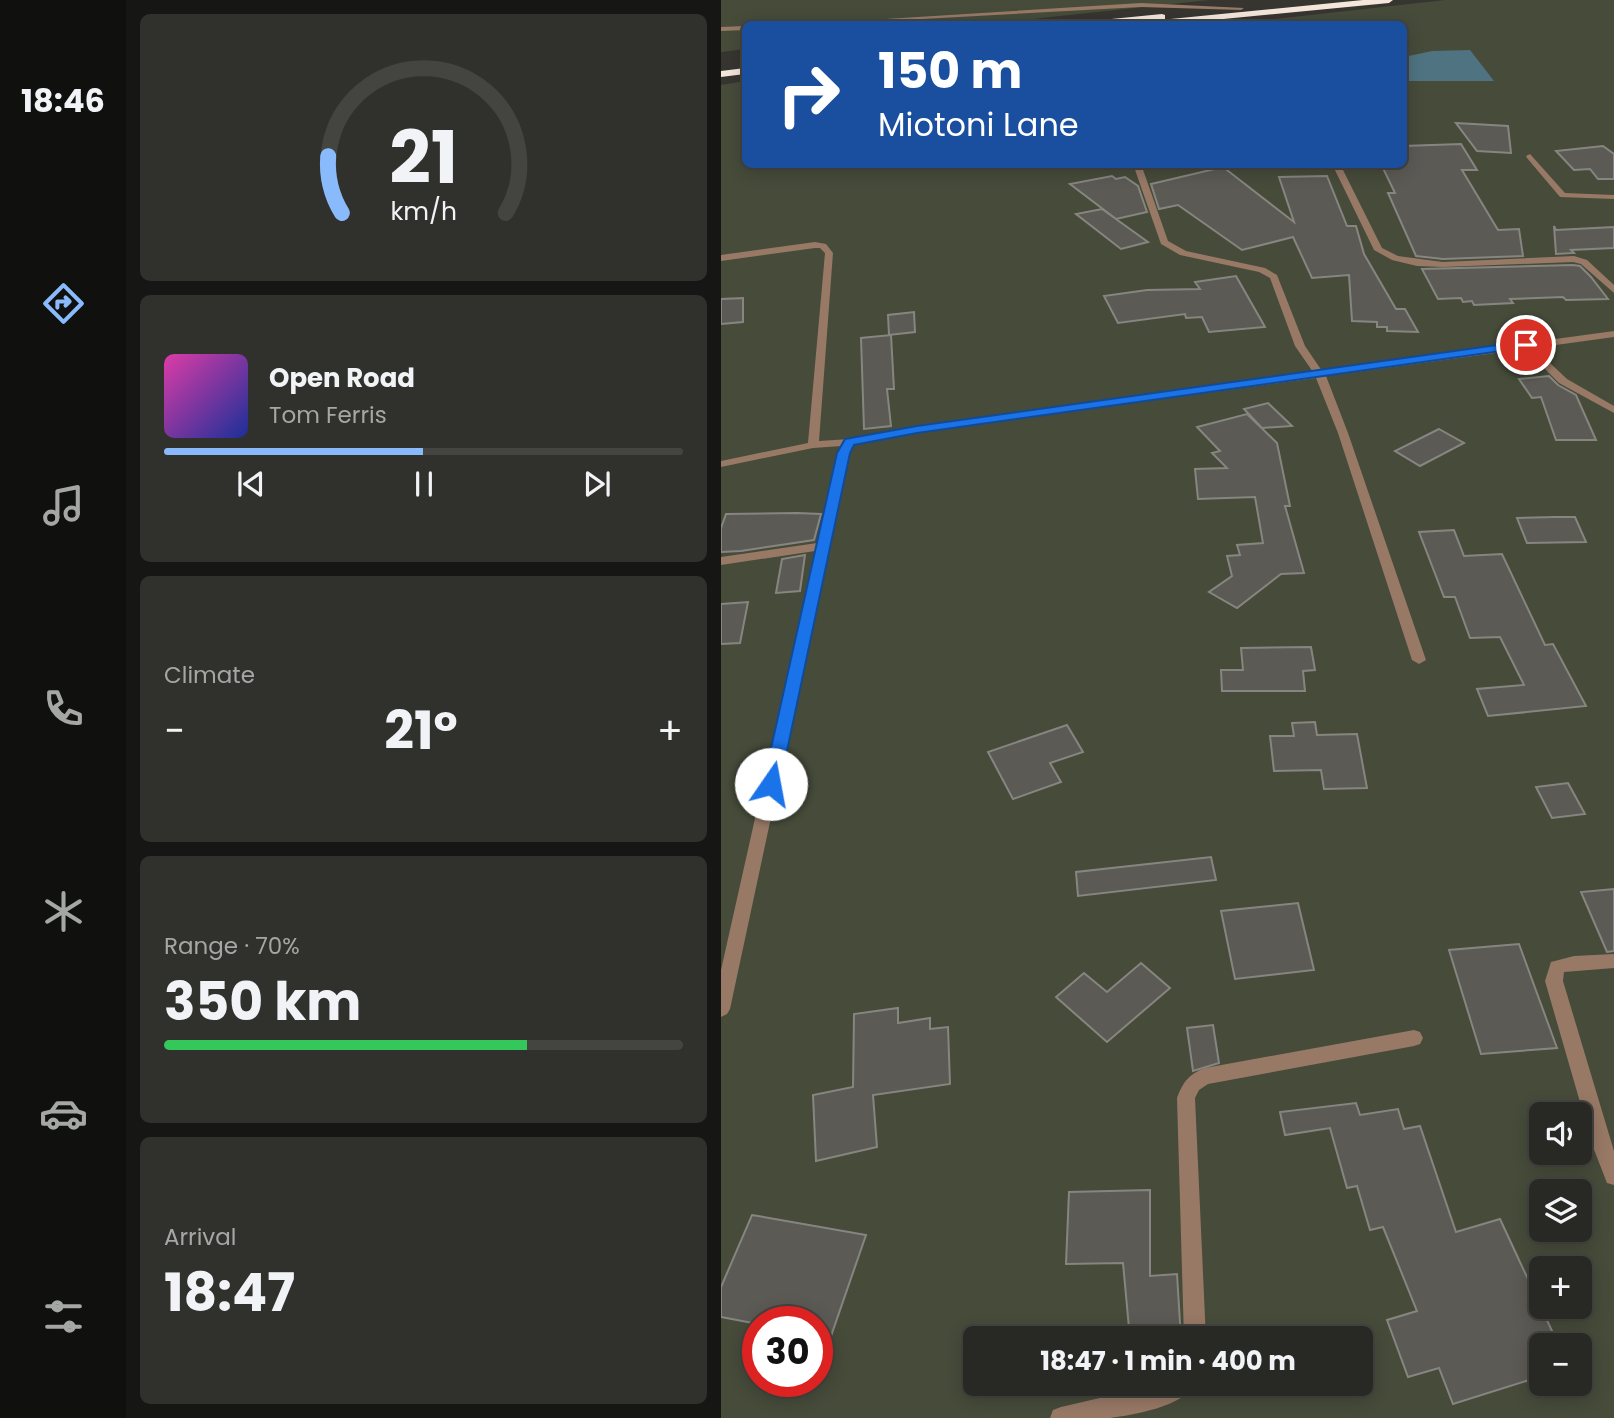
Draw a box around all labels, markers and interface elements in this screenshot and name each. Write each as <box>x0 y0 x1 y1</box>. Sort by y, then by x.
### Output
text: 150 m <box>878 37 1023 105</box>
icon: right <box>763 49 854 140</box>
text: 18:46 <box>21 78 105 123</box>
text: Miotoni Lane <box>878 102 1079 147</box>
text: 21 <box>389 108 458 209</box>
text: km/h <box>390 194 457 229</box>
icon: directions <box>39 279 88 328</box>
pin <box>1496 315 1556 375</box>
icon: arrive <box>1507 326 1545 364</box>
text: Open Road <box>269 360 415 396</box>
text: Tom Ferris <box>269 399 387 431</box>
icon: previous <box>232 465 270 503</box>
icon: pause <box>405 465 443 503</box>
icon: next <box>578 465 616 503</box>
icon: music <box>39 481 88 530</box>
text: Climate <box>164 659 255 691</box>
icon: phone <box>39 684 88 733</box>
text: 21° <box>384 694 458 767</box>
text: − <box>164 704 185 757</box>
text: + <box>657 704 683 757</box>
position arrow <box>734 747 808 821</box>
icon: climate <box>39 887 88 936</box>
text: Range · 70% <box>164 930 300 962</box>
text: 350 km <box>164 965 361 1038</box>
icon: car <box>39 1089 88 1138</box>
map controls <box>1529 1102 1592 1396</box>
button: sound <box>1529 1102 1592 1165</box>
button: layers <box>1529 1179 1592 1242</box>
text: Arrival <box>164 1221 236 1253</box>
text: 18:47 <box>164 1256 295 1329</box>
button: + <box>1529 1256 1592 1319</box>
icon: filters <box>39 1292 88 1341</box>
speed limit sign: 30 <box>742 1306 833 1397</box>
button: − <box>1529 1333 1592 1396</box>
text: 18:47 · 1 min · 400 m <box>1040 1343 1296 1379</box>

